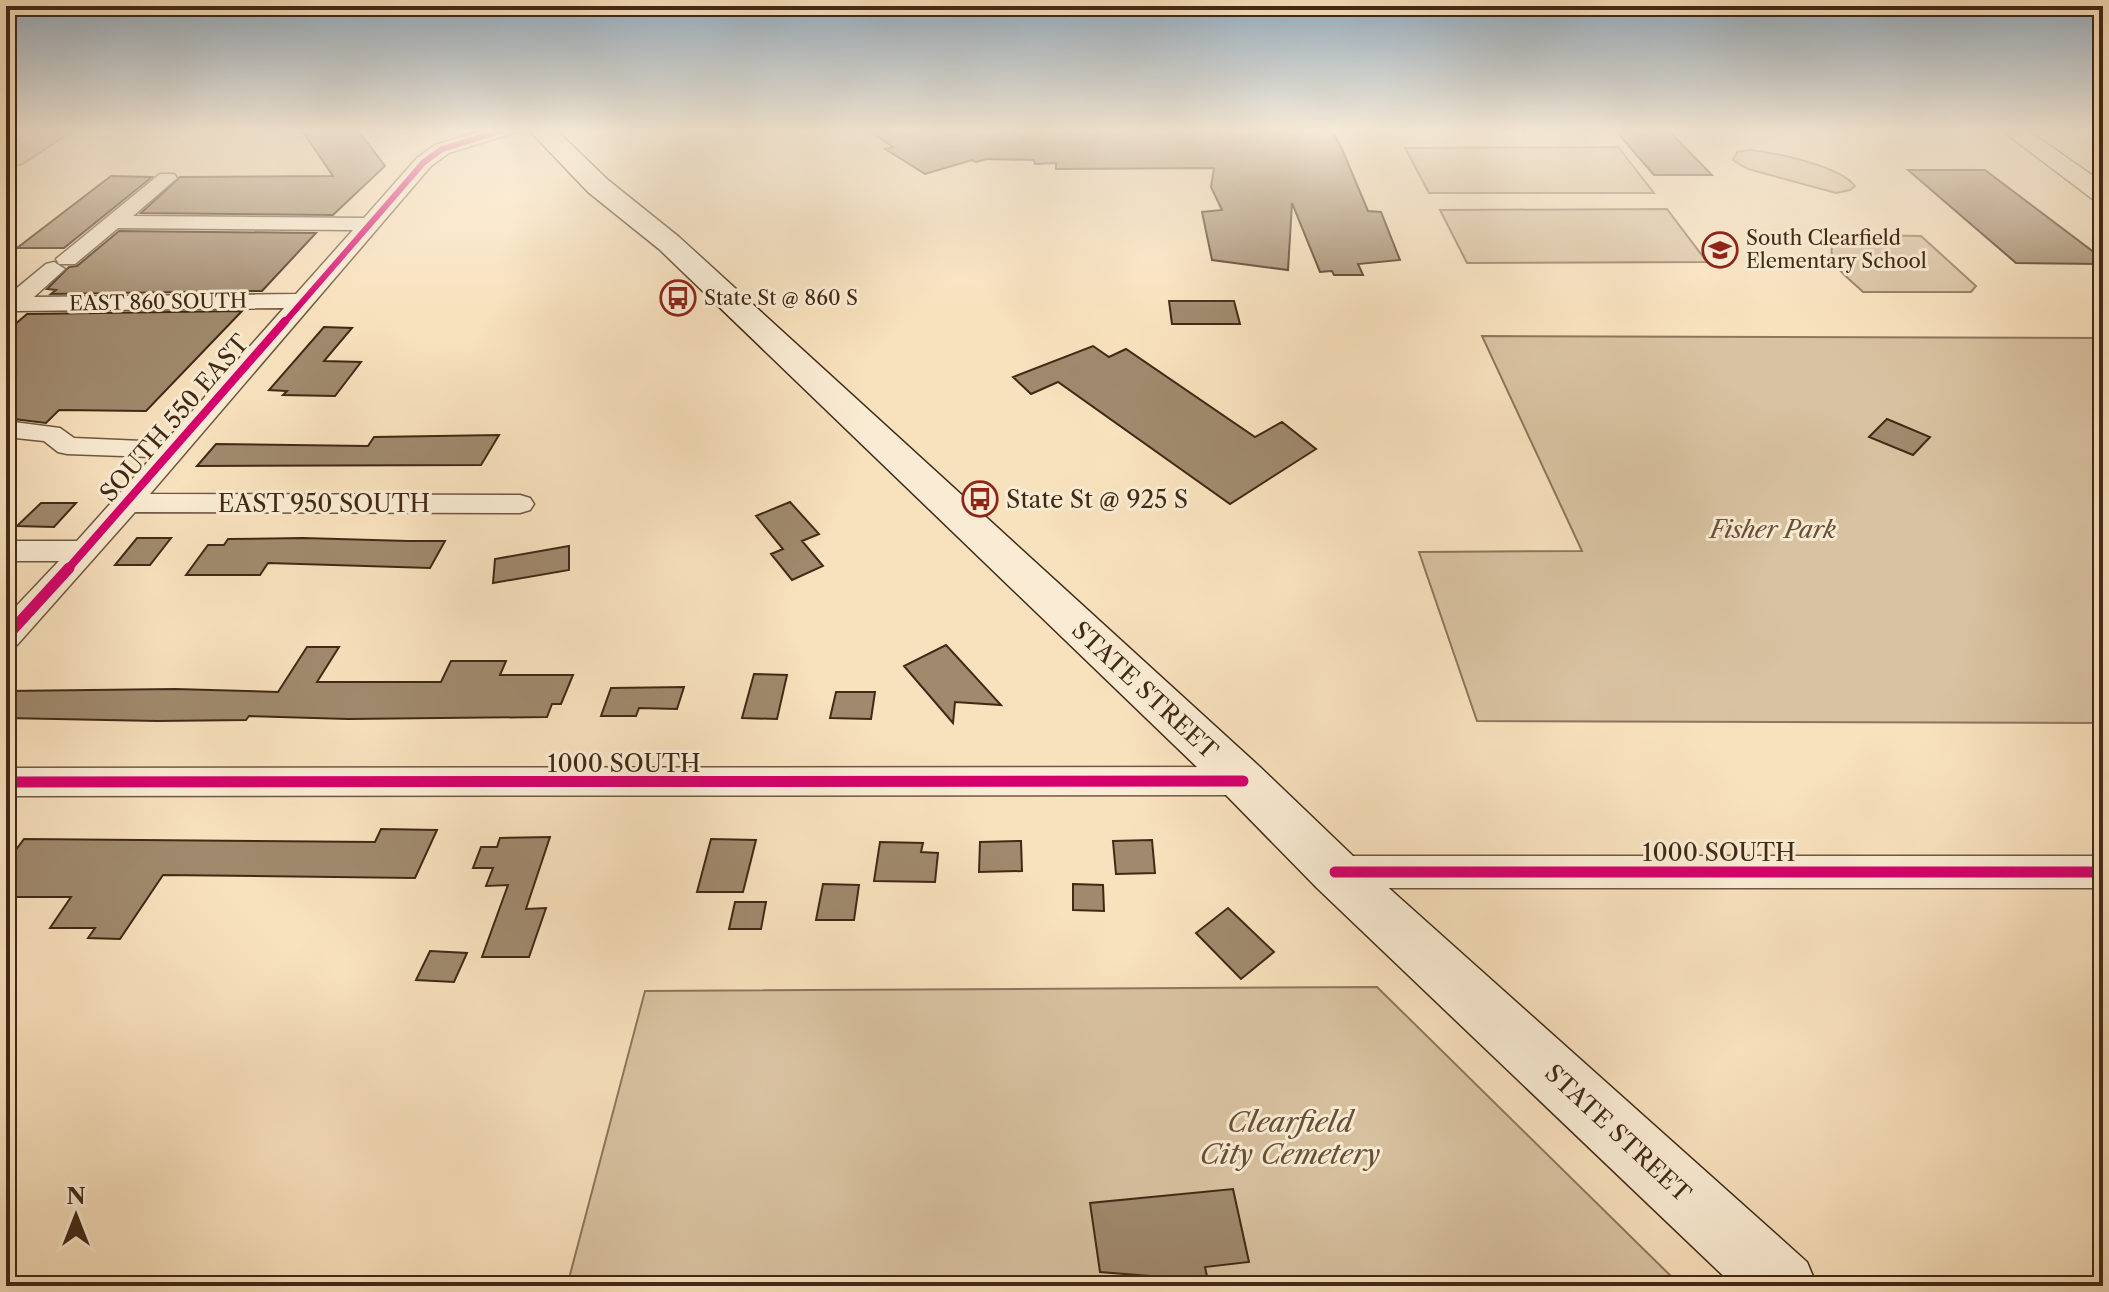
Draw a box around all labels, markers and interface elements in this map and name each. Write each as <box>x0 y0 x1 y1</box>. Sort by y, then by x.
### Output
place label: South Clearfield Elementary School <box>1746 226 1927 273</box>
school or university icon: South Clearfield Elementary School <box>1701 231 1739 269</box>
bus stop icon: State St @ 860 S <box>659 279 697 317</box>
place label: State St @ 860 S <box>704 286 858 310</box>
street label: EAST 860 SOUTH <box>69 288 247 316</box>
street label: SOUTH 550 EAST <box>94 328 254 508</box>
bus stop icon: State St @ 925 S <box>961 480 999 518</box>
place label: State St @ 925 S <box>1006 485 1188 514</box>
street label: EAST 950 SOUTH <box>218 489 430 518</box>
park label: Fisher Park <box>1708 515 1837 544</box>
street label: STATE STREET <box>1066 615 1224 765</box>
street label: 1000 SOUTH <box>547 749 701 778</box>
street label: 1000 SOUTH <box>1642 838 1796 867</box>
street label: STATE STREET <box>1539 1058 1697 1208</box>
park label: Clearfield City Cemetery <box>1200 1105 1380 1171</box>
north arrow <box>36 1176 116 1256</box>
text: N <box>66 1183 86 1210</box>

